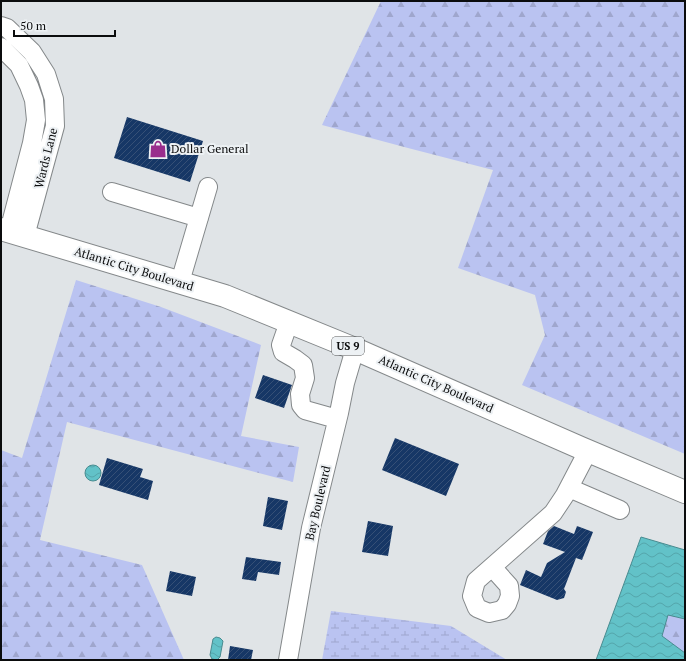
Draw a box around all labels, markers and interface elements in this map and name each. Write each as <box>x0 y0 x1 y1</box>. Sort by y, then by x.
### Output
scale bar <box>14 12 115 38</box>
text: 50 m <box>20 18 47 33</box>
street label: Wards Lane <box>31 126 60 190</box>
shop icon: Dollar General <box>148 139 168 159</box>
place label: Dollar General <box>171 141 249 156</box>
street label: Atlantic City Boulevard <box>73 243 196 294</box>
road number: US 9 <box>332 337 364 355</box>
street label: Atlantic City Boulevard <box>377 351 496 416</box>
street label: Bay Boulevard <box>302 464 333 542</box>

